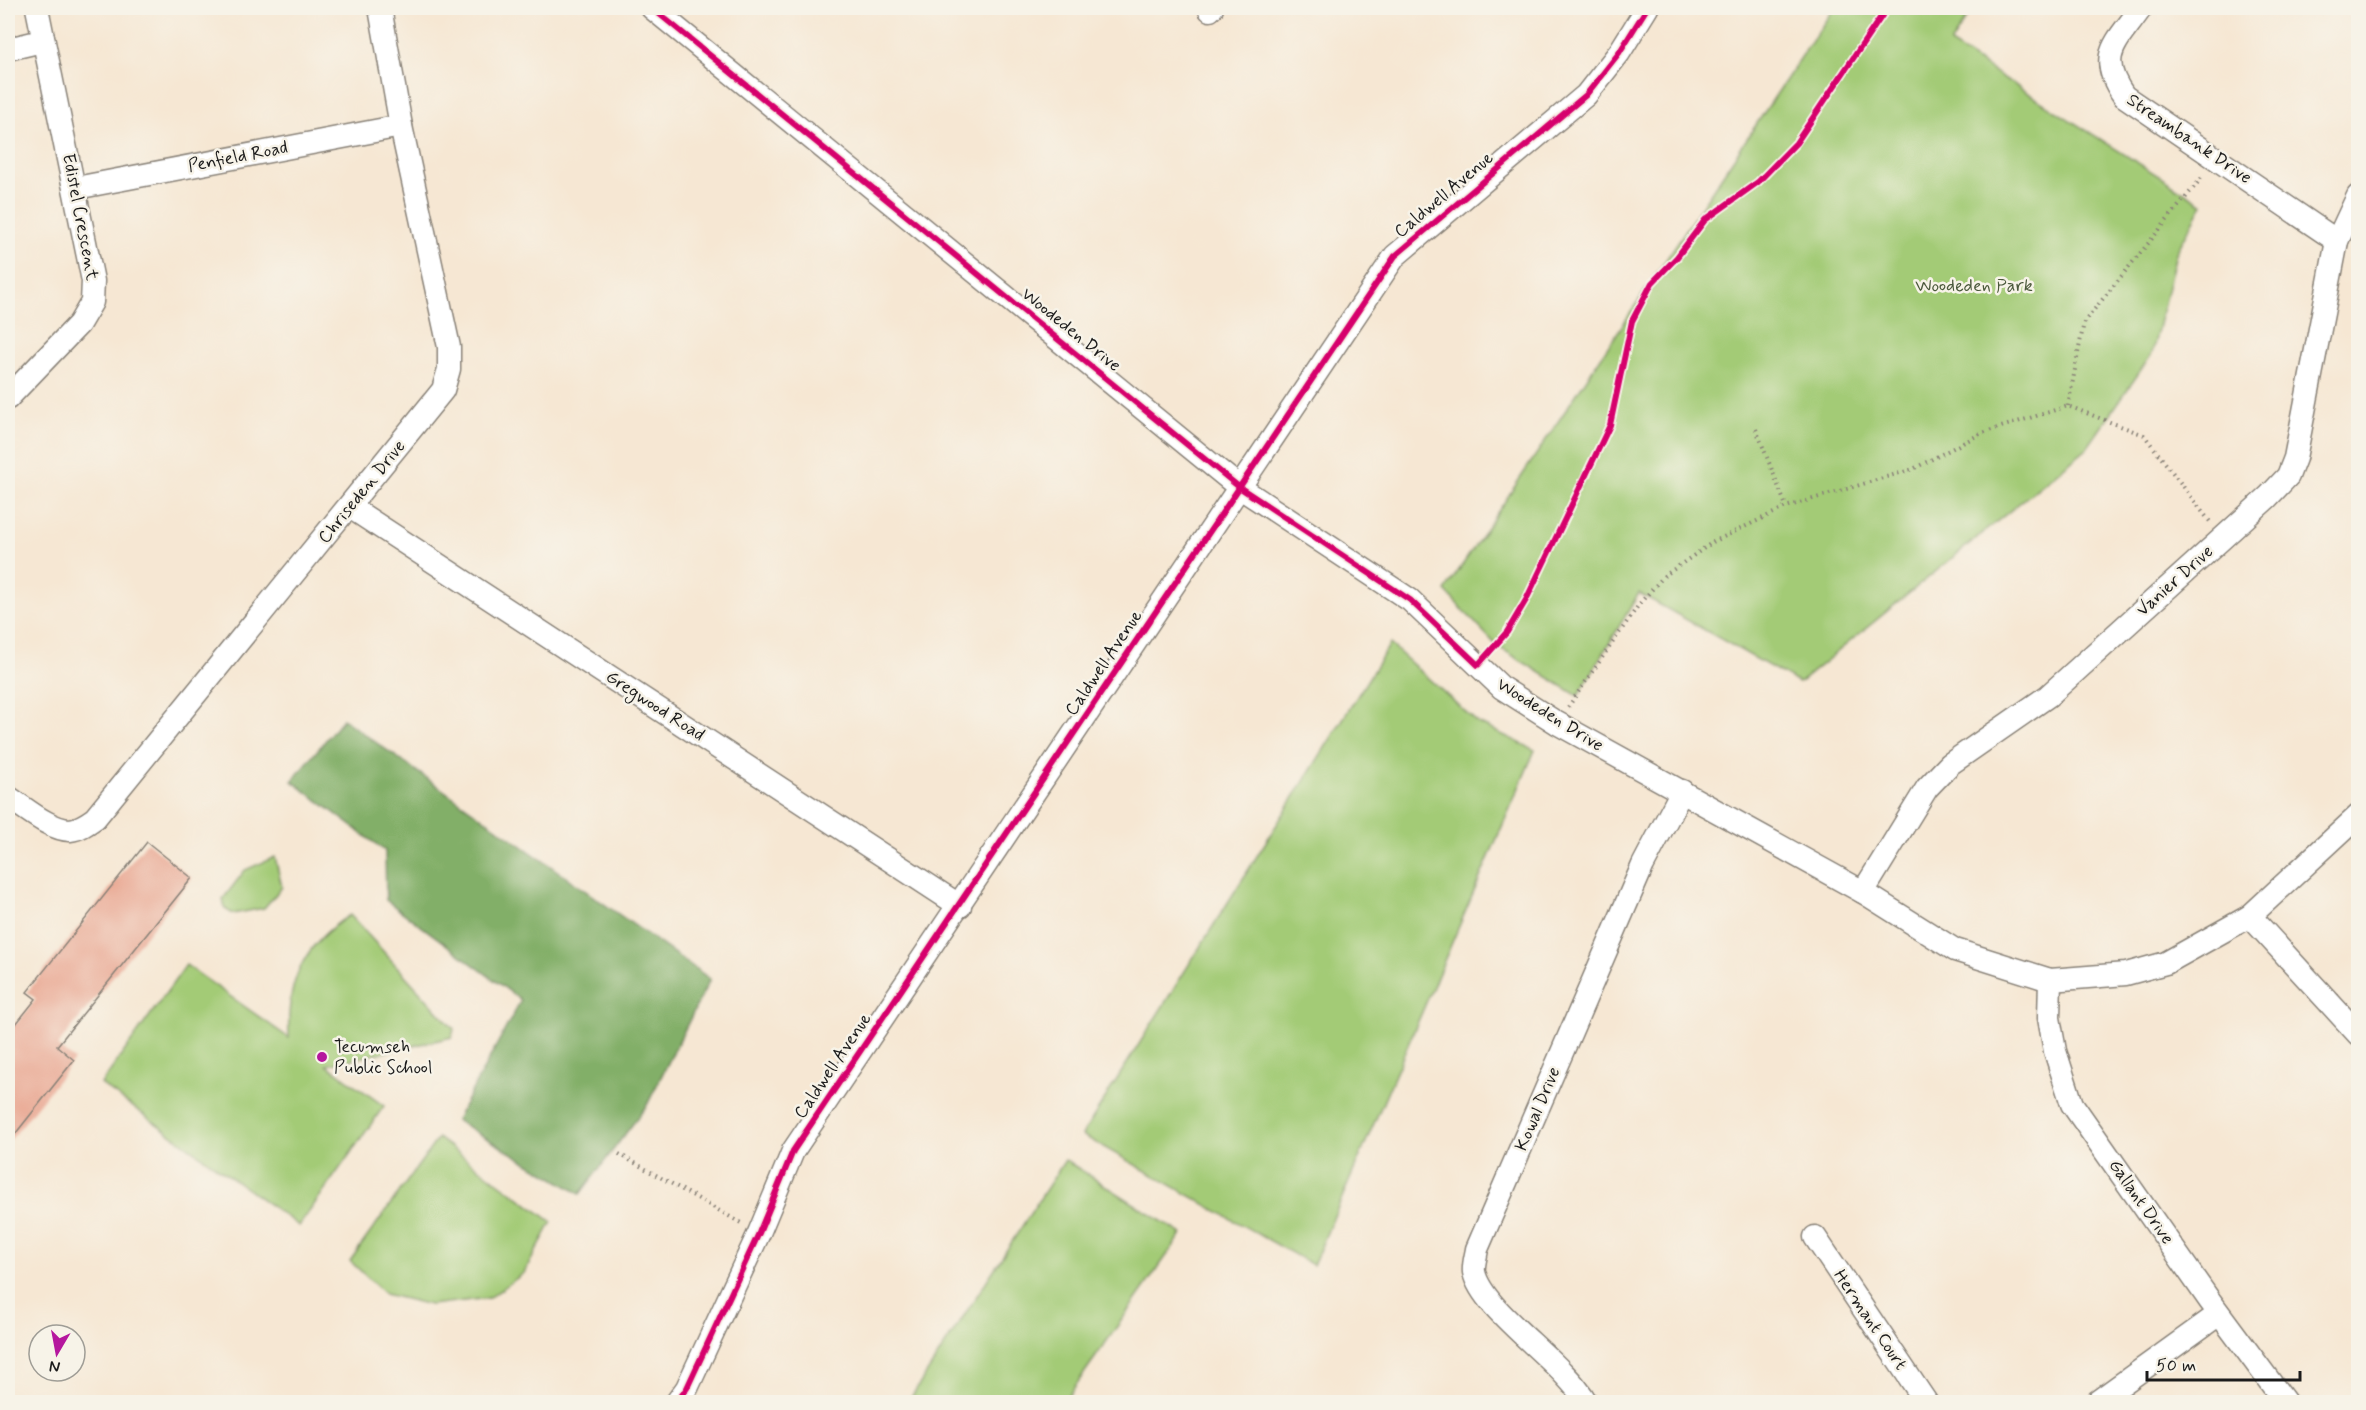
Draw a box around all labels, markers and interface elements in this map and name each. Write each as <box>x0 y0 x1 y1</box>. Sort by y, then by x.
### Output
street label: Streambank Drive <box>2122 88 2256 190</box>
street label: Penfield Road <box>186 136 290 178</box>
street label: Caldwell Avenue <box>1389 146 1499 244</box>
street label: Edistel Crescent <box>56 152 104 283</box>
park label: Woodeden Park <box>1915 274 2033 298</box>
street label: Woodeden Drive <box>1016 282 1126 378</box>
street label: Chriseden Drive <box>313 435 411 549</box>
street label: Vanier Drive <box>2131 540 2219 622</box>
street label: Caldwell Avenue <box>1060 605 1148 721</box>
street label: Gregwood Road <box>600 665 709 748</box>
street label: Woodeden Drive <box>1492 673 1608 757</box>
street label: Caldwell Avenue <box>789 1008 877 1124</box>
place label: Tecumseh Public School <box>334 1035 432 1080</box>
marker: Tecumseh Public School <box>315 1050 329 1064</box>
street label: Kowal Drive <box>1510 1063 1566 1155</box>
street label: Gallant Drive <box>2103 1155 2179 1249</box>
street label: Hermant Court <box>1828 1265 1913 1375</box>
north arrow <box>27 1323 87 1383</box>
scale bar <box>2147 1344 2300 1382</box>
text: 50 m <box>2156 1354 2196 1378</box>
text: N <box>48 1355 62 1378</box>

